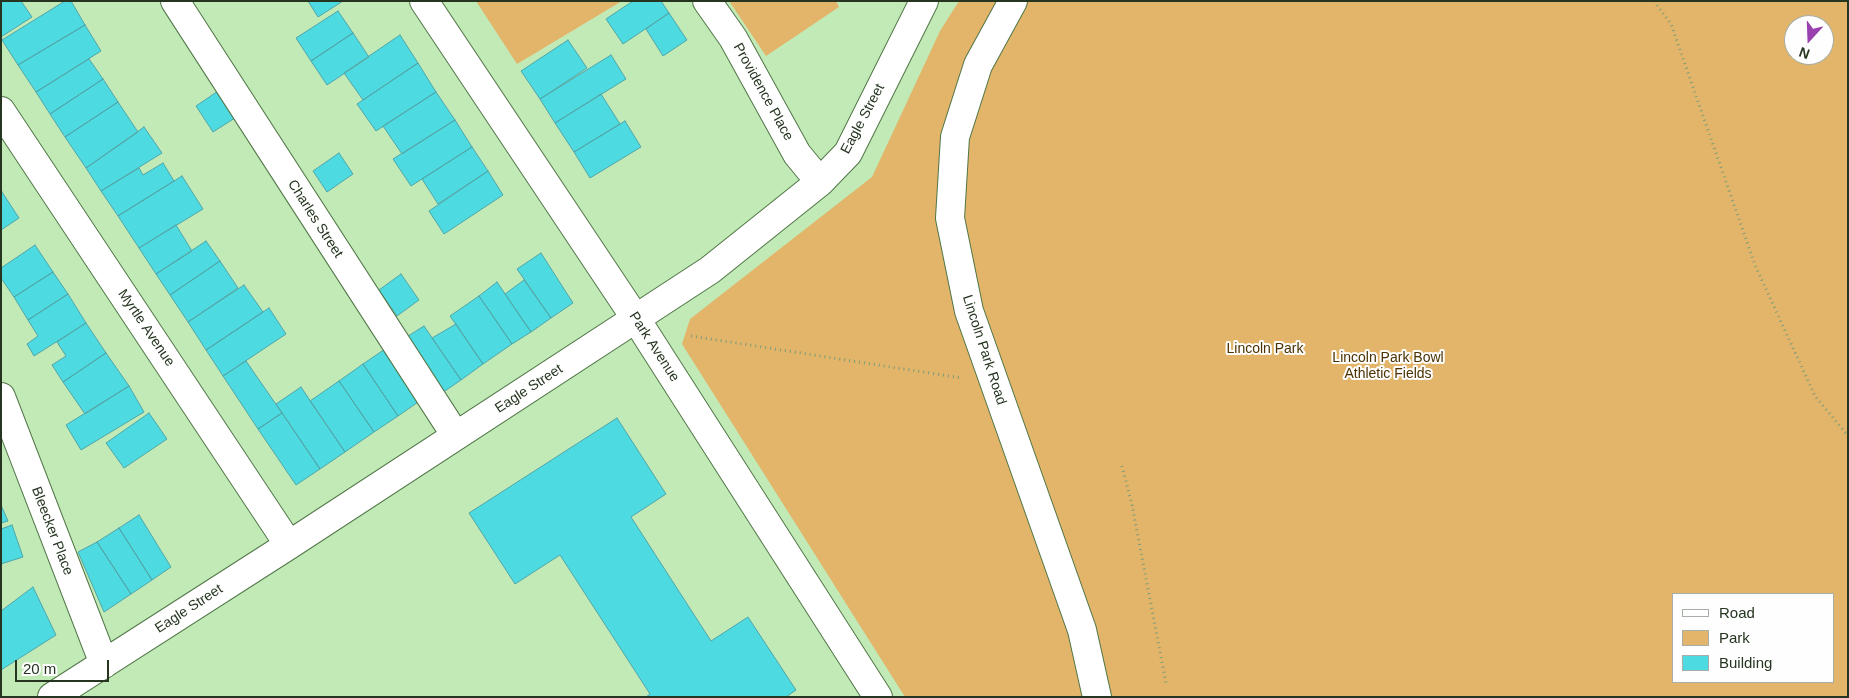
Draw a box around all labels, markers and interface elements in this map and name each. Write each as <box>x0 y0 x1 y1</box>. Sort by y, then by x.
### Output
north arrow <box>1784 15 1834 65</box>
street label: Providence Place <box>729 40 797 144</box>
text: N <box>1797 44 1812 62</box>
street label: Eagle Street <box>837 81 889 157</box>
street label: Charles Street <box>284 177 346 261</box>
street label: Myrtle Avenue <box>114 286 178 370</box>
street label: Lincoln Park Road <box>958 293 1010 407</box>
street label: Park Avenue <box>625 309 683 385</box>
park label: Lincoln Park <box>1226 341 1304 357</box>
park label: Lincoln Park Bowl Athletic Fields <box>1332 350 1444 382</box>
street label: Eagle Street <box>492 361 566 417</box>
street label: Bleecker Place <box>27 484 77 578</box>
street label: Eagle Street <box>152 581 226 637</box>
legend <box>1672 593 1834 683</box>
text: Road <box>1719 604 1755 621</box>
text: Park <box>1719 629 1750 646</box>
scale bar <box>18 650 111 682</box>
text: Building <box>1719 654 1772 671</box>
text: 20 m <box>23 660 56 677</box>

